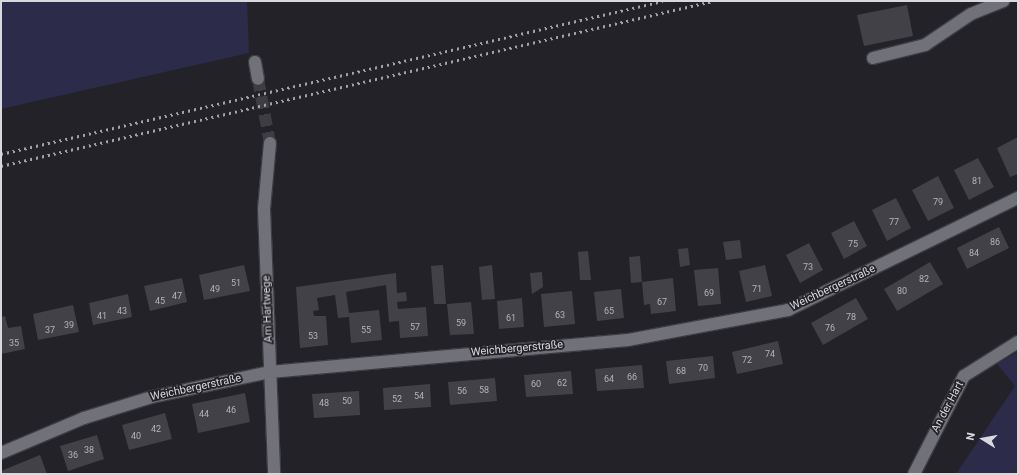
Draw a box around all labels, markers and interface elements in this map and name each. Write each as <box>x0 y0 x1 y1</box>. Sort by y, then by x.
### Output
house number: 81 <box>972 176 982 186</box>
house number: 79 <box>933 197 943 207</box>
house number: 77 <box>889 217 899 227</box>
house number: 86 <box>990 237 1000 247</box>
house number: 75 <box>848 239 858 249</box>
house number: 84 <box>969 248 979 258</box>
street label: Weichbergerstraße <box>788 262 878 314</box>
house number: 73 <box>803 262 813 272</box>
house number: 82 <box>919 274 929 284</box>
street label: Am Hartwege <box>260 275 276 343</box>
house number: 51 <box>231 278 241 288</box>
house number: 49 <box>210 284 220 294</box>
house number: 71 <box>752 284 762 294</box>
house number: 80 <box>897 286 907 296</box>
house number: 69 <box>704 288 714 298</box>
house number: 47 <box>172 291 182 301</box>
house number: 45 <box>155 296 165 306</box>
house number: 67 <box>657 297 667 307</box>
house number: 43 <box>117 306 127 316</box>
house number: 65 <box>604 306 614 316</box>
house number: 63 <box>555 310 565 320</box>
house number: 41 <box>97 311 107 321</box>
house number: 78 <box>846 312 856 322</box>
house number: 61 <box>506 313 516 323</box>
house number: 59 <box>456 318 466 328</box>
house number: 39 <box>64 320 74 330</box>
house number: 57 <box>410 322 420 332</box>
house number: 76 <box>825 323 835 333</box>
house number: 37 <box>45 325 55 335</box>
house number: 55 <box>361 325 371 335</box>
house number: 53 <box>308 331 318 341</box>
house number: 35 <box>9 338 19 348</box>
street label: Weichbergerstraße <box>470 338 564 360</box>
house number: 74 <box>765 349 775 359</box>
house number: 72 <box>742 355 752 365</box>
house number: 70 <box>698 363 708 373</box>
house number: 68 <box>676 366 686 376</box>
street label: Weichbergerstraße <box>149 372 243 404</box>
house number: 66 <box>627 372 637 382</box>
house number: 64 <box>604 374 614 384</box>
house number: 62 <box>557 378 567 388</box>
house number: 60 <box>531 379 541 389</box>
street label: An der Hart <box>929 379 967 435</box>
house number: 58 <box>479 385 489 395</box>
house number: 56 <box>457 386 467 396</box>
house number: 54 <box>414 391 424 401</box>
house number: 52 <box>392 394 402 404</box>
house number: 50 <box>342 396 352 406</box>
house number: 48 <box>319 398 329 408</box>
house number: 46 <box>226 405 236 415</box>
house number: 44 <box>199 409 209 419</box>
north arrow <box>963 419 1003 459</box>
house number: 42 <box>151 424 161 434</box>
house number: 40 <box>131 431 141 441</box>
text: N <box>964 432 978 442</box>
house number: 38 <box>84 445 94 455</box>
house number: 36 <box>68 450 78 460</box>

